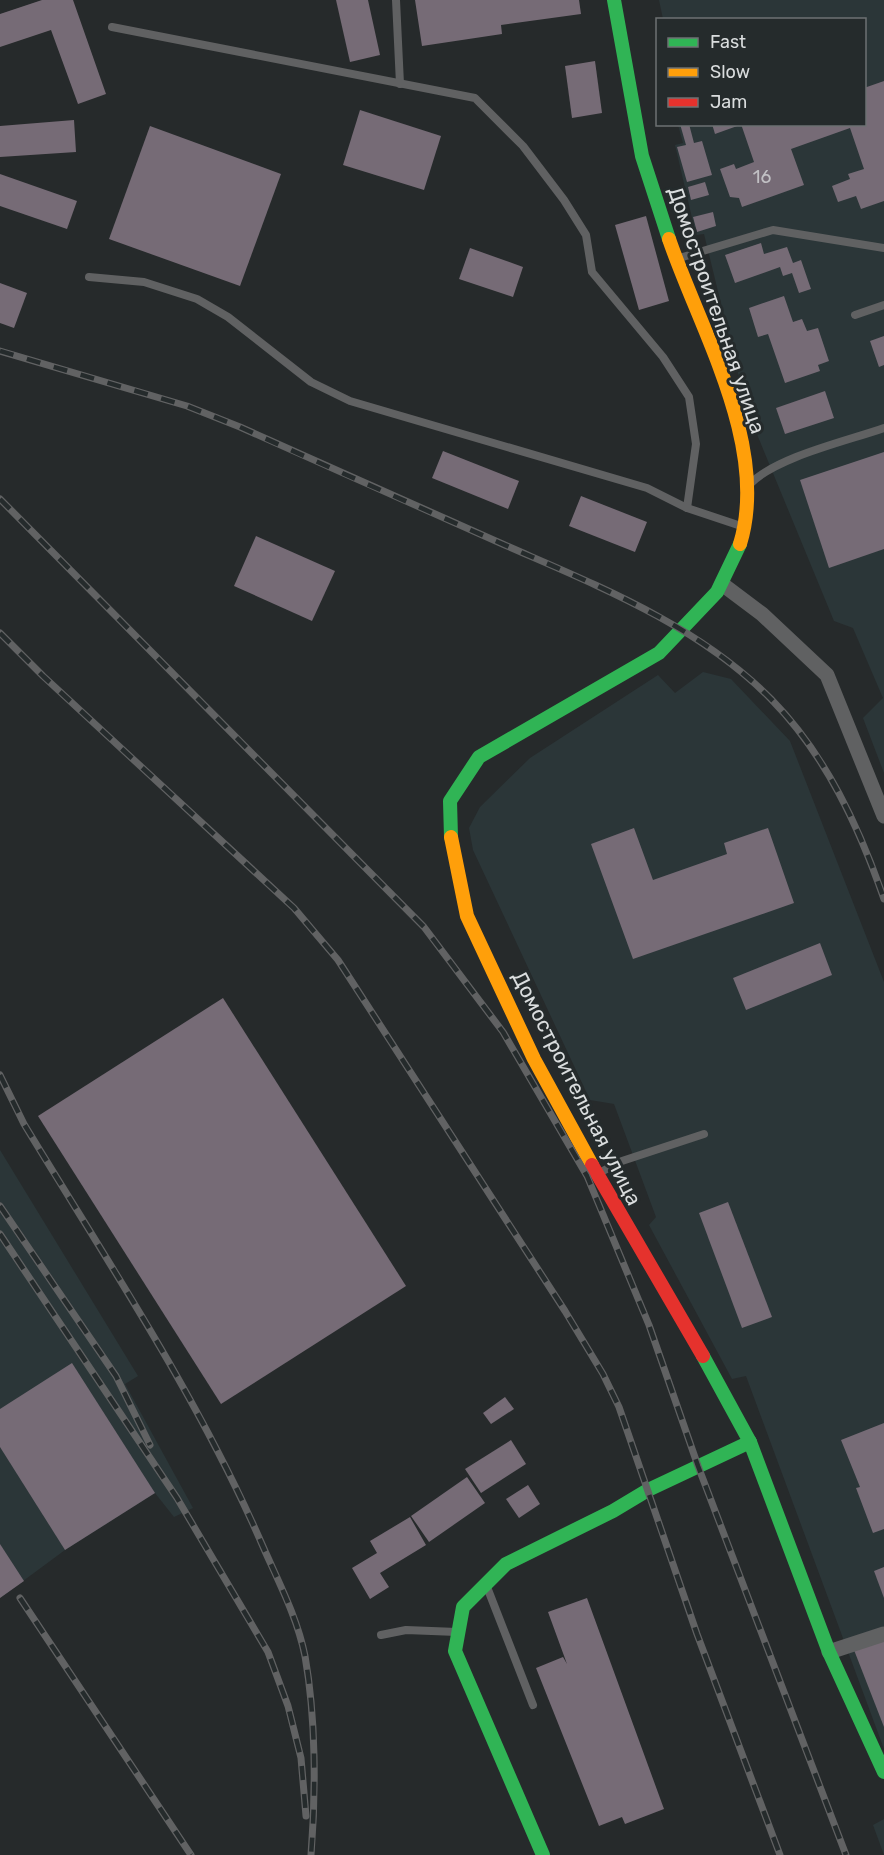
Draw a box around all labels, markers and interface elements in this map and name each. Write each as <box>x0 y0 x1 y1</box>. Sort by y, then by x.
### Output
legend <box>656 18 866 126</box>
text: Fast <box>710 31 746 53</box>
text: Slow <box>710 61 750 83</box>
text: Jam <box>710 91 747 113</box>
house number: 16 <box>753 166 771 188</box>
street label: Домостроительная улица <box>663 183 771 437</box>
street label: Домостроительная улица <box>507 967 647 1209</box>

